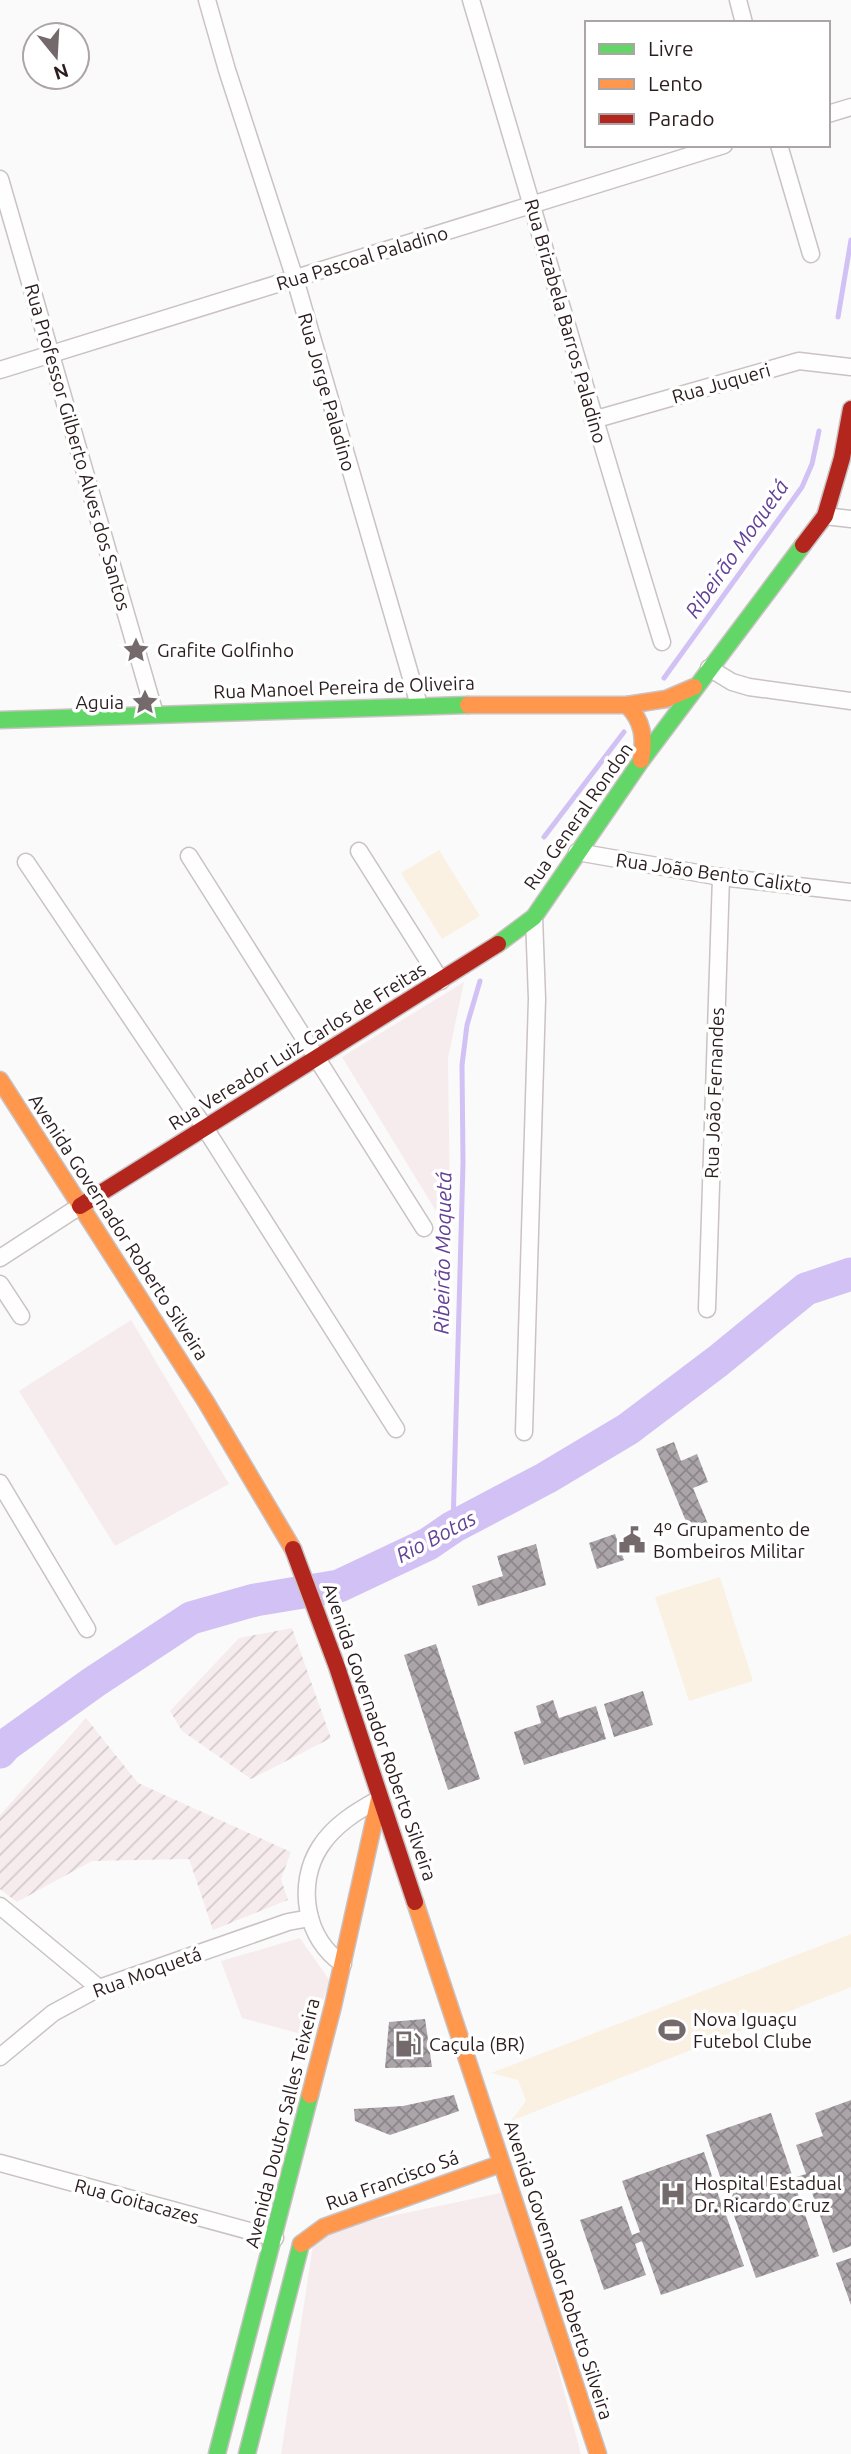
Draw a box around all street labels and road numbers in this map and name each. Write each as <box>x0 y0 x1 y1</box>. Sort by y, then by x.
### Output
street label: Rua Brizabela Barros Paladino <box>521 196 611 446</box>
street label: Rua Pascoal Paladino <box>273 221 451 295</box>
street label: Rua Professor Gilberto Alves dos Santos <box>21 281 135 613</box>
street label: Rua Jorge Paladino <box>294 310 360 474</box>
street label: Rua Juqueri <box>669 358 773 408</box>
street label: Rua Manoel Pereira de Oliveira <box>213 671 475 703</box>
street label: Rua General Rondon <box>519 738 637 894</box>
street label: Rua João Bento Calixto <box>614 848 814 898</box>
street label: Rua Vereador Luiz Carlos de Freitas <box>164 958 430 1134</box>
street label: Rua João Fernandes <box>700 1007 728 1179</box>
street label: Avenida Governador Roberto Silveira <box>25 1090 213 1364</box>
street label: Avenida Governador Roberto Silveira <box>319 1580 441 1884</box>
street label: Rua Moquetá <box>90 1942 204 2002</box>
street label: Avenida Doutor Salles Teixeira <box>240 1996 324 2250</box>
street label: Avenida Governador Roberto Silveira <box>500 2118 618 2422</box>
street label: Rua Francisco Sá <box>322 2146 462 2214</box>
street label: Rua Goitacazes <box>72 2174 202 2228</box>

